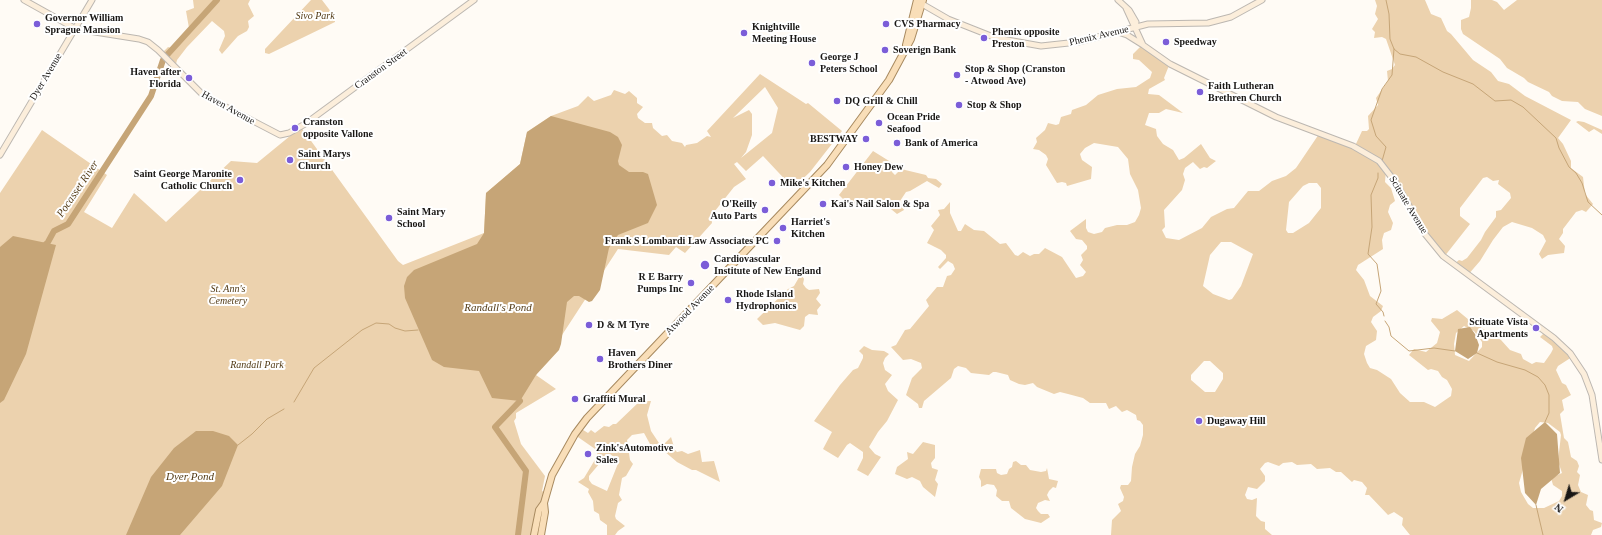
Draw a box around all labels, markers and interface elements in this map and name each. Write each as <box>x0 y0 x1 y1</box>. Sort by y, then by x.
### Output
park label: Sivo Park <box>295 10 335 22</box>
place label: Governor William Sprague Mansion <box>45 12 123 36</box>
place label: CVS Pharmacy <box>894 18 960 30</box>
marker: Governor William Sprague Mansion <box>32 19 42 29</box>
marker: CVS Pharmacy <box>881 19 891 29</box>
place label: Knightville Meeting House <box>752 21 816 44</box>
street label: Phenix Avenue <box>1068 23 1130 49</box>
place label: Phenix opposite Preston <box>992 26 1060 50</box>
marker: Knightville Meeting House <box>739 28 749 38</box>
marker: Phenix opposite Preston <box>979 33 989 43</box>
place label: Speedway <box>1174 36 1217 48</box>
marker: Speedway <box>1161 37 1171 47</box>
place label: Soverign Bank <box>893 44 956 56</box>
marker: Soverign Bank <box>880 45 890 55</box>
street label: Cranston Street <box>352 46 410 92</box>
street label: Dyer Avenue <box>27 51 65 103</box>
place label: George J Peters School <box>820 51 877 74</box>
marker: George J Peters School <box>807 58 817 68</box>
place label: Stop & Shop (Cranston - Atwood Ave) <box>965 63 1065 86</box>
place label: Haven after Florida <box>130 66 181 90</box>
marker: Stop & Shop (Cranston - Atwood Ave) <box>952 70 962 80</box>
marker: Haven after Florida <box>184 73 194 83</box>
place label: Faith Lutheran Brethren Church <box>1208 80 1282 104</box>
marker: Faith Lutheran Brethren Church <box>1195 87 1205 97</box>
street label: Haven Avenue <box>199 88 257 128</box>
place label: DQ Grill & Chill <box>845 95 918 107</box>
marker: DQ Grill & Chill <box>832 96 842 106</box>
place label: Stop & Shop <box>967 99 1021 111</box>
marker: Stop & Shop <box>954 100 964 110</box>
place label: Ocean Pride Seafood <box>887 111 940 134</box>
place label: Cranston opposite Vallone <box>303 116 373 140</box>
marker: Ocean Pride Seafood <box>874 118 884 128</box>
marker: Cranston opposite Vallone <box>290 123 300 133</box>
place label: BESTWAY <box>810 133 858 145</box>
marker: BESTWAY <box>861 134 871 144</box>
place label: Bank of America <box>905 137 978 149</box>
marker: Bank of America <box>892 138 902 148</box>
place label: Saint Marys Church <box>298 148 350 172</box>
marker: Saint Marys Church <box>285 155 295 165</box>
water label: Pocasset River <box>54 158 102 220</box>
place label: Honey Dew <box>854 161 903 173</box>
marker: Honey Dew <box>841 162 851 172</box>
place label: Saint George Maronite Catholic Church <box>134 168 232 192</box>
street label: Scituate Avenue <box>1386 174 1430 236</box>
marker: Saint George Maronite Catholic Church <box>235 175 245 185</box>
place label: Mike's Kitchen <box>780 177 845 189</box>
marker: Mike's Kitchen <box>767 178 777 188</box>
place label: O'Reilly Auto Parts <box>711 198 757 222</box>
place label: Kai's Nail Salon & Spa <box>831 198 929 210</box>
marker: Kai's Nail Salon & Spa <box>818 199 828 209</box>
marker: O'Reilly Auto Parts <box>760 205 770 215</box>
place label: Saint Mary School <box>397 206 446 230</box>
marker: Saint Mary School <box>384 213 394 223</box>
place label: Harriet's Kitchen <box>791 216 830 240</box>
marker: Harriet's Kitchen <box>778 223 788 233</box>
place label: Frank S Lombardi Law Associates PC <box>605 235 769 247</box>
marker: Frank S Lombardi Law Associates PC <box>772 236 782 246</box>
place label: Cardiovascular Institute of New England <box>714 253 821 276</box>
marker: Cardiovascular Institute of New England <box>699 259 711 271</box>
place label: R E Barry Pumps Inc <box>637 271 683 294</box>
marker: R E Barry Pumps Inc <box>686 278 696 288</box>
street label: Atwood Avenue <box>663 282 717 338</box>
park label: St. Ann's Cemetery <box>209 283 247 306</box>
place label: Rhode Island Hydrophonics <box>736 288 796 312</box>
marker: Rhode Island Hydrophonics <box>723 295 733 305</box>
water label: Randall's Pond <box>464 301 532 315</box>
place label: Scituate Vista Apartments <box>1469 316 1528 340</box>
place label: D & M Tyre <box>597 319 649 331</box>
marker: D & M Tyre <box>584 320 594 330</box>
marker: Scituate Vista Apartments <box>1531 323 1541 333</box>
place label: Haven Brothers Diner <box>608 347 673 370</box>
marker: Haven Brothers Diner <box>595 354 605 364</box>
park label: Randall Park <box>230 359 284 371</box>
place label: Graffiti Mural <box>583 393 645 405</box>
marker: Graffiti Mural <box>570 394 580 404</box>
place label: Dugaway Hill <box>1207 415 1266 427</box>
marker: Dugaway Hill <box>1194 416 1204 426</box>
place label: Zink'sAutomotive Sales <box>596 442 673 466</box>
marker: Zink'sAutomotive Sales <box>583 449 593 459</box>
water label: Dyer Pond <box>166 470 214 484</box>
north arrow <box>1546 479 1586 519</box>
text: N <box>1552 501 1565 516</box>

